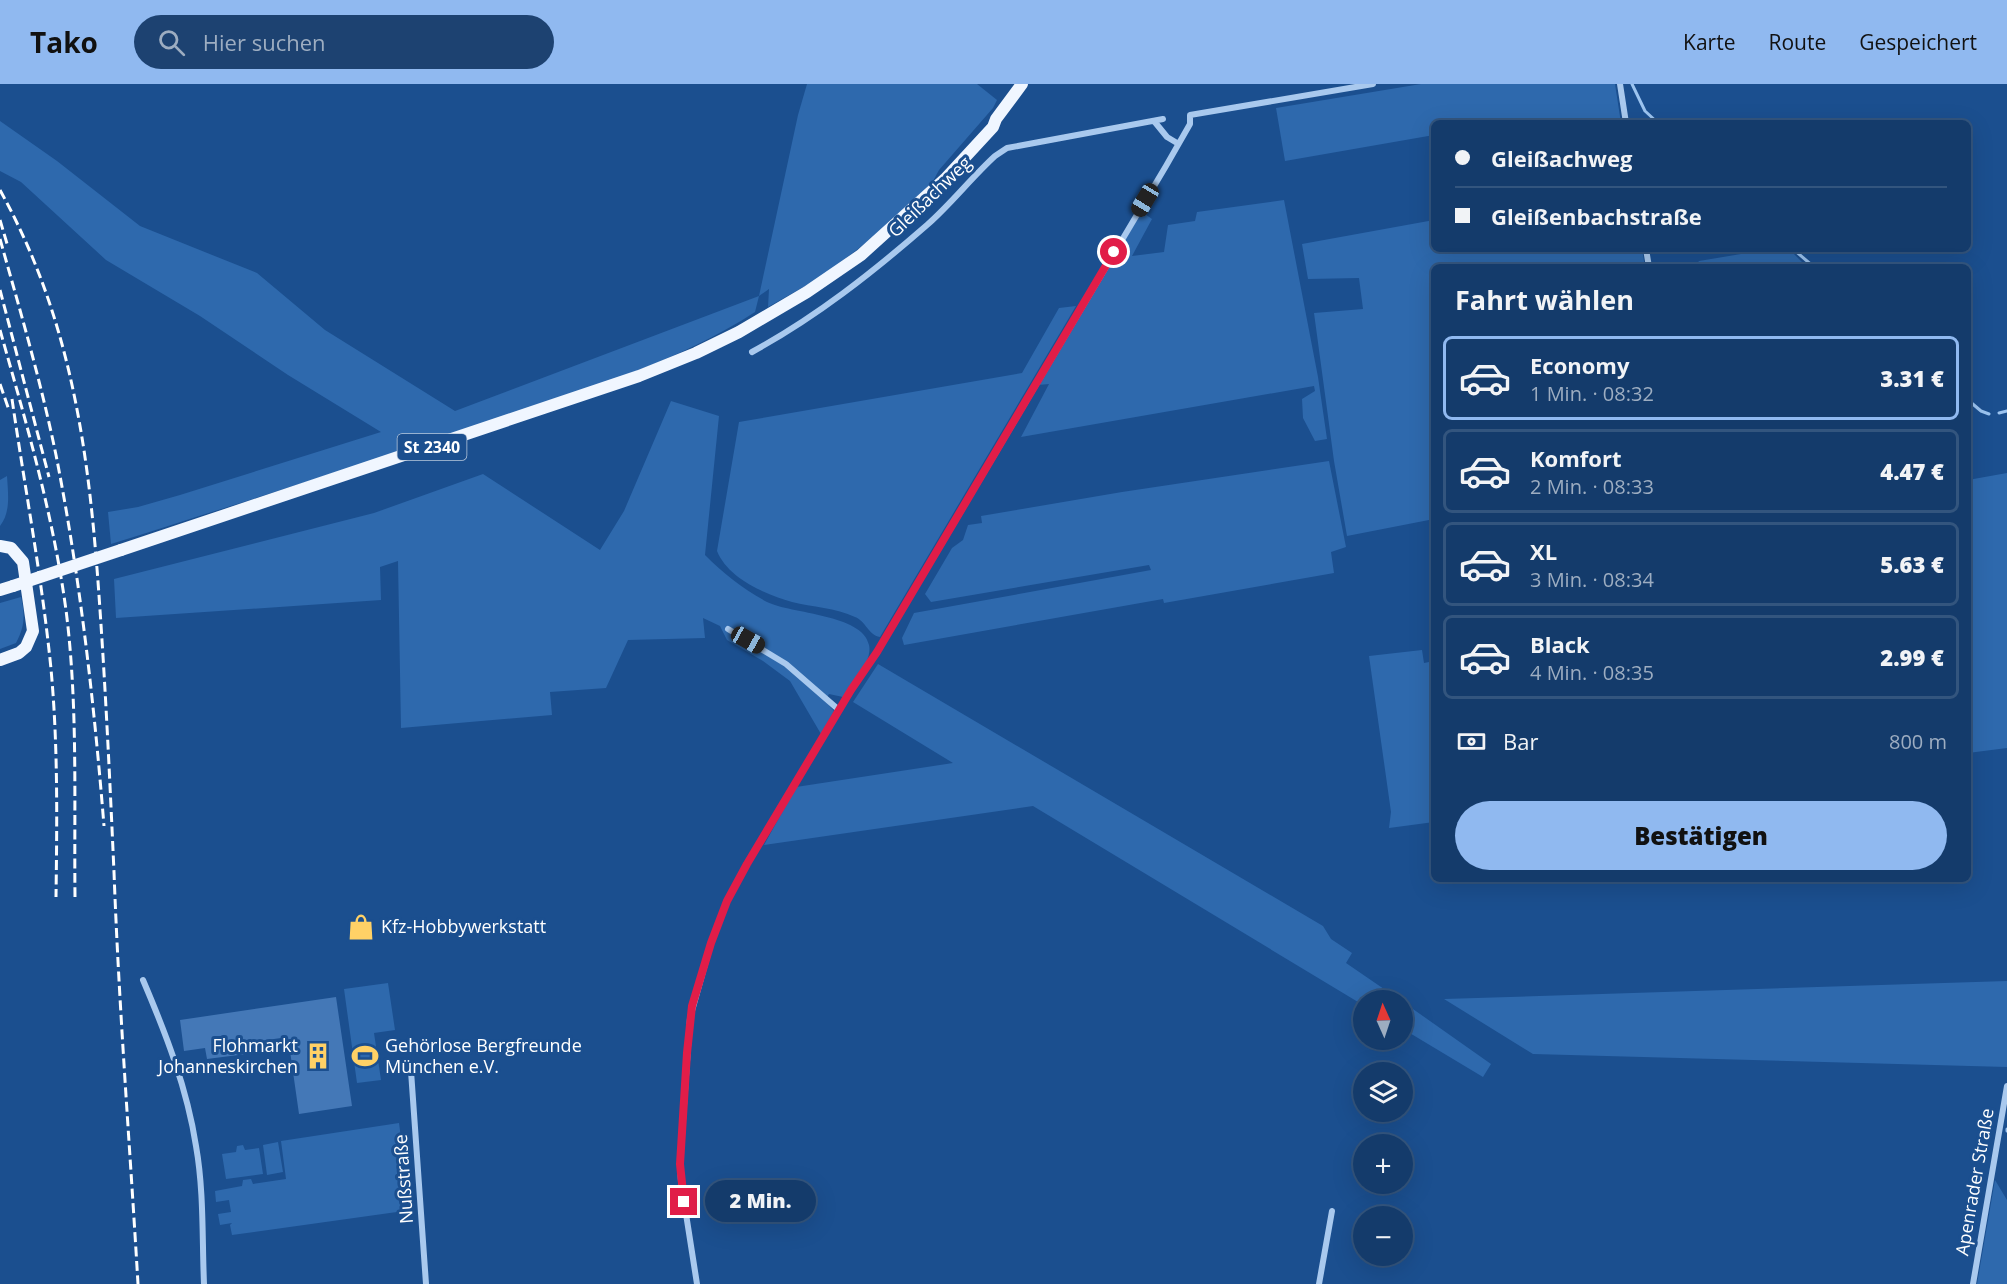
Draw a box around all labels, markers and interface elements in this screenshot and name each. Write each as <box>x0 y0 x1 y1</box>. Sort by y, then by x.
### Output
search box <box>134 15 554 69</box>
text: Tako <box>30 23 98 61</box>
icon: search <box>155 26 188 59</box>
text: Hier suchen <box>203 27 326 57</box>
text: Karte <box>1683 28 1735 56</box>
text: Route <box>1768 28 1826 56</box>
text: Gespeichert <box>1859 28 1977 56</box>
text: Gleißachweg <box>1491 143 1632 173</box>
street label: Gleißachweg <box>882 150 976 242</box>
car <box>1128 180 1162 220</box>
text: Gleißenbachstraße <box>1491 201 1702 231</box>
route start <box>1100 238 1127 265</box>
text: Fahrt wählen <box>1455 281 1634 318</box>
text: Economy <box>1530 350 1629 380</box>
icon: car <box>1458 351 1512 405</box>
text: 3.31 € <box>1880 363 1944 393</box>
text: 1 Min. · 08:32 <box>1530 380 1654 407</box>
road number: St 2340 <box>398 434 466 460</box>
text: Komfort <box>1530 443 1622 473</box>
icon: car <box>1458 444 1512 498</box>
text: 4.47 € <box>1880 456 1944 486</box>
text: 2 Min. · 08:33 <box>1530 473 1654 500</box>
text: XL <box>1530 536 1557 566</box>
icon: car <box>1458 537 1512 591</box>
text: 5.63 € <box>1880 549 1944 579</box>
text: 3 Min. · 08:34 <box>1530 566 1654 593</box>
car <box>728 623 768 657</box>
text: Black <box>1530 629 1590 659</box>
icon: car <box>1458 630 1512 684</box>
text: 2.99 € <box>1880 642 1944 672</box>
text: 4 Min. · 08:35 <box>1530 659 1654 686</box>
icon: cash <box>1455 725 1488 758</box>
text: Bar <box>1503 726 1538 756</box>
text: 800 m <box>1889 728 1947 755</box>
button: Bestätigen <box>1455 801 1947 870</box>
shop icon: Kfz-Hobbywerkstatt <box>346 912 376 942</box>
place label: Kfz-Hobbywerkstatt <box>381 914 546 938</box>
north arrow <box>1353 990 1413 1050</box>
map controls <box>1353 990 1413 1266</box>
place label: Flohmarkt Johanneskirchen <box>156 1033 298 1078</box>
place label: Gehörlose Bergfreunde München e.V. <box>385 1033 582 1078</box>
building icon: Flohmarkt Johanneskirchen <box>303 1041 333 1071</box>
sports icon: Gehörlose Bergfreunde München e.V. <box>350 1041 380 1071</box>
button: layers <box>1353 1062 1413 1122</box>
street label: Apenrader Straße <box>1949 1106 1999 1257</box>
street label: Nußstraße <box>388 1134 418 1225</box>
button: + <box>1353 1134 1413 1194</box>
callout: 2 Min. <box>705 1181 816 1223</box>
text: 2 Min. <box>730 1187 791 1214</box>
route end <box>670 1188 697 1215</box>
button: − <box>1353 1206 1413 1266</box>

